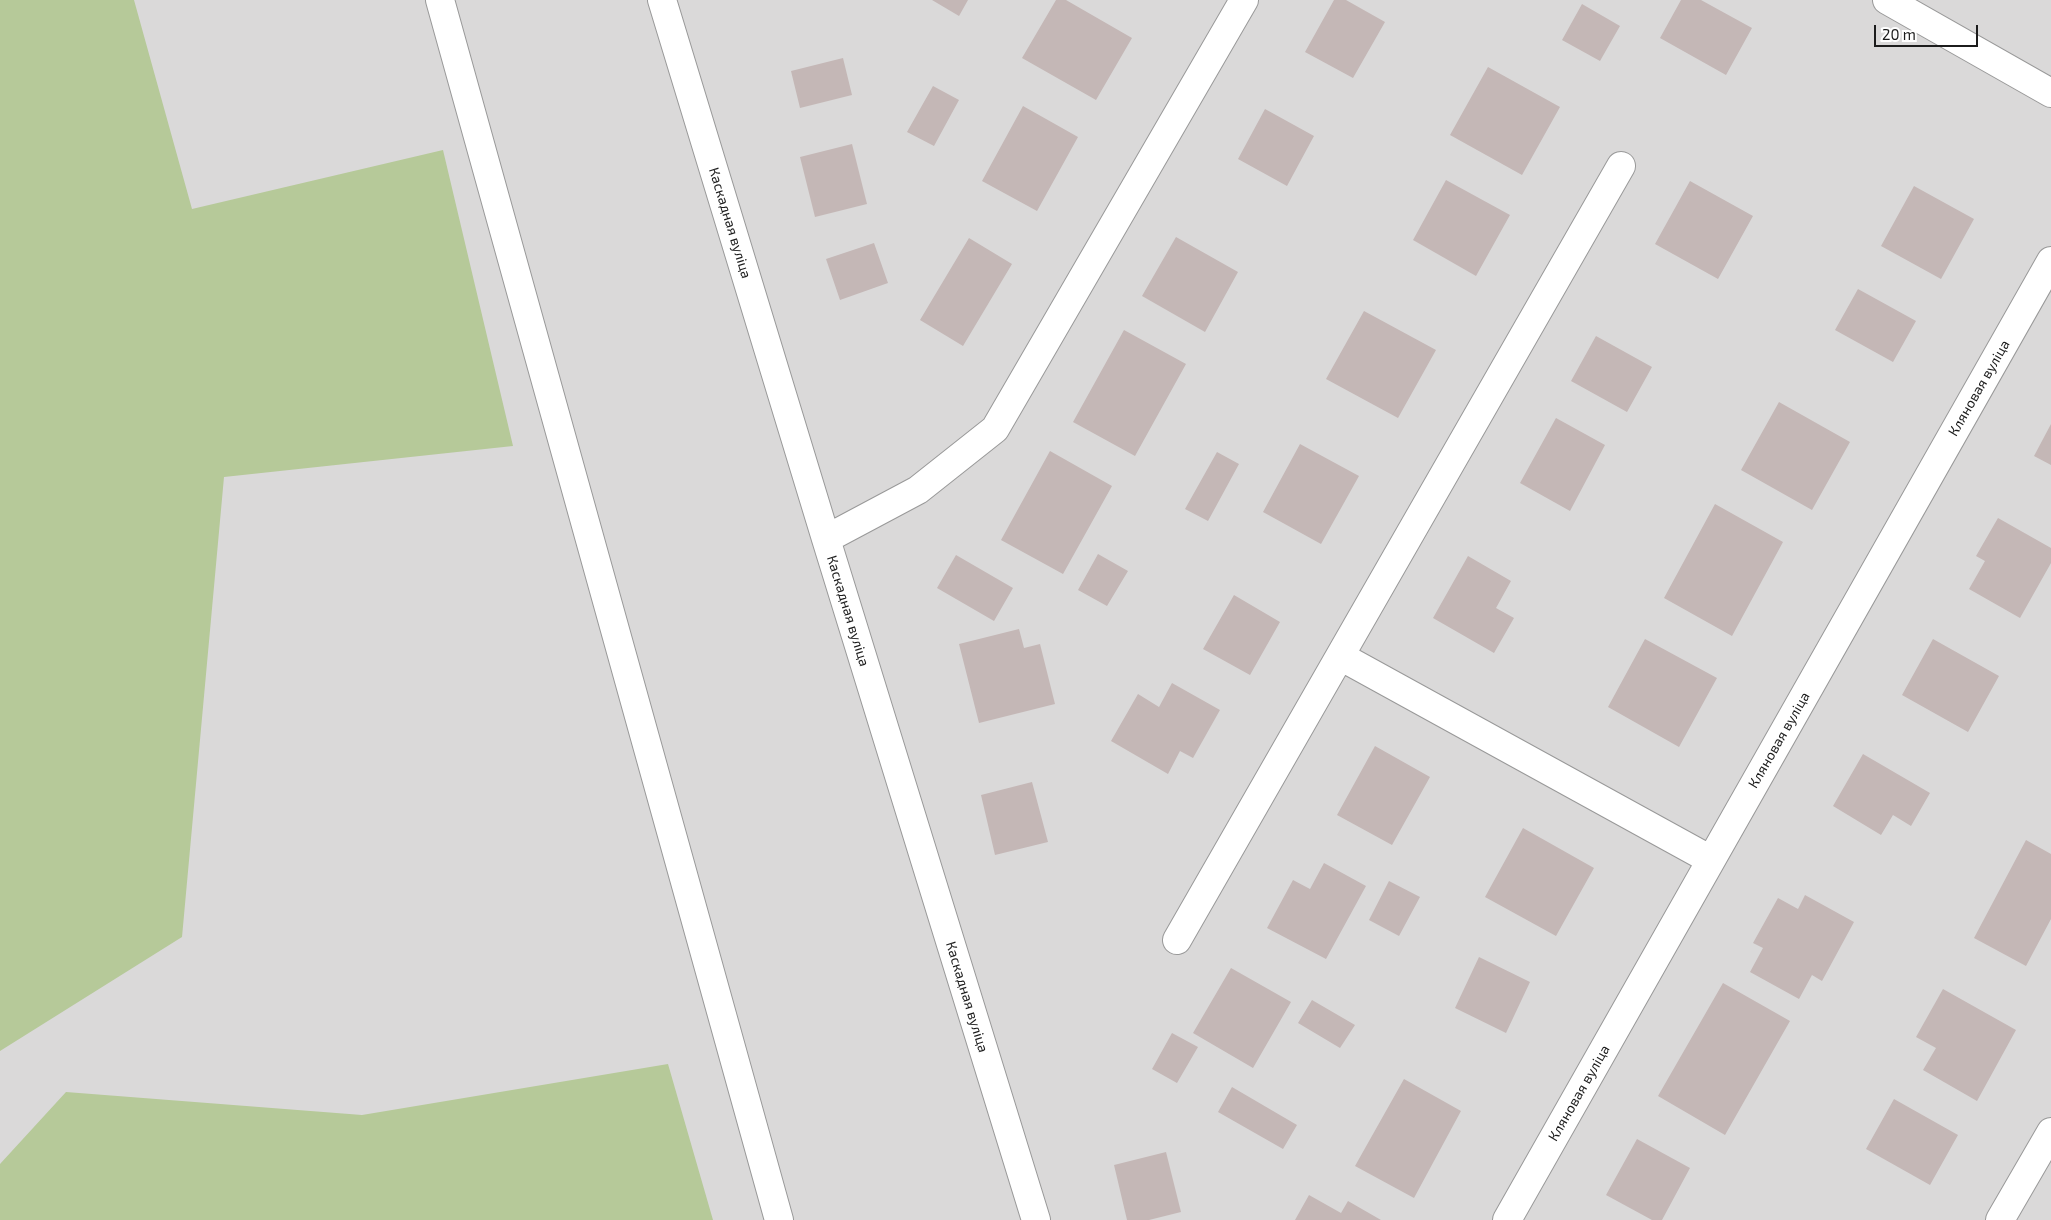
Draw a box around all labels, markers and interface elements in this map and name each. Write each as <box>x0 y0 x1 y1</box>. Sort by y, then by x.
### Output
scale bar <box>1876 15 1980 47</box>
text: 20 m <box>1882 25 1916 43</box>
street label: Каскадная вуліца <box>705 165 755 281</box>
street label: Кляновая вуліца <box>1945 337 2013 439</box>
street label: Каскадная вуліца <box>823 553 873 669</box>
street label: Кляновая вуліца <box>1745 689 1813 791</box>
street label: Каскадная вуліца <box>942 939 992 1055</box>
street label: Кляновая вуліца <box>1545 1042 1613 1144</box>

